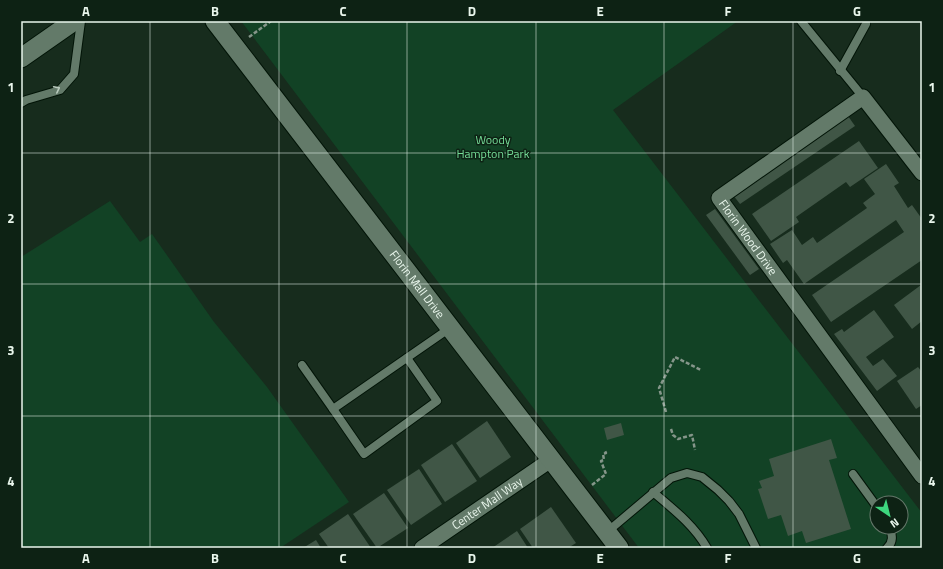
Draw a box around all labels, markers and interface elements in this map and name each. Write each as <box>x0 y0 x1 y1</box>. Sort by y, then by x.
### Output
text: A <box>82 1 90 21</box>
text: B <box>211 1 219 21</box>
text: C <box>339 1 347 21</box>
text: D <box>468 1 476 21</box>
text: E <box>596 1 604 21</box>
text: F <box>725 1 732 21</box>
text: G <box>853 1 861 21</box>
text: 1 <box>7 77 15 97</box>
text: 1 <box>928 77 936 97</box>
one-way arrow <box>53 86 60 94</box>
park label: Woody Hampton Park <box>456 130 530 163</box>
street label: Florin Wood Drive <box>714 195 782 279</box>
text: 2 <box>7 208 15 228</box>
text: 2 <box>928 208 936 228</box>
street label: Florin Mall Drive <box>385 246 450 322</box>
text: 3 <box>7 340 15 360</box>
text: 3 <box>928 340 936 360</box>
text: 4 <box>7 471 15 491</box>
text: 4 <box>928 471 936 491</box>
street label: Center Mall Way <box>448 472 526 534</box>
north arrow <box>869 495 909 535</box>
text: N <box>887 514 902 532</box>
text: A <box>82 548 90 568</box>
text: B <box>211 548 219 568</box>
text: C <box>339 548 347 568</box>
text: D <box>468 548 476 568</box>
text: E <box>596 548 604 568</box>
text: F <box>725 548 732 568</box>
text: G <box>853 548 861 568</box>

